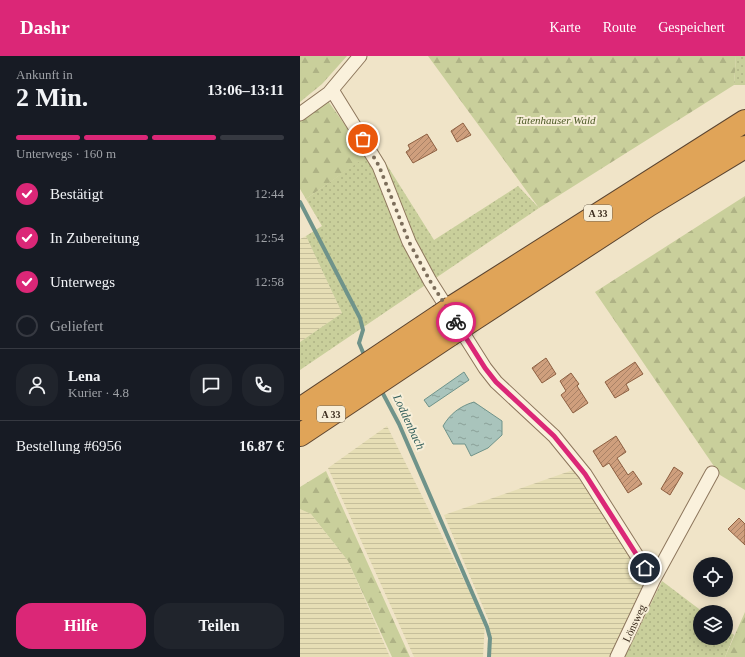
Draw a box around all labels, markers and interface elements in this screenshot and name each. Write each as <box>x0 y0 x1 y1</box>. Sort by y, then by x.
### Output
text: Dashr <box>20 17 70 38</box>
text: Karte <box>550 20 581 35</box>
text: Route <box>603 20 636 35</box>
text: Gespeichert <box>658 20 725 35</box>
text: Ankunft in <box>16 67 73 82</box>
text: 13:06–13:11 <box>207 82 284 98</box>
text: 2 Min. <box>16 83 88 112</box>
park label: Tatenhauser Wald <box>517 114 596 126</box>
pin <box>346 122 380 156</box>
icon: bag <box>352 128 374 150</box>
text: Unterwegs · 160 m <box>16 146 116 161</box>
icon: check <box>16 183 38 205</box>
text: Bestätigt <box>50 186 103 202</box>
text: 12:44 <box>254 186 284 201</box>
road number: A 33 <box>584 205 612 221</box>
icon: check <box>16 227 38 249</box>
text: In Zubereitung <box>50 230 140 246</box>
text: 12:54 <box>254 230 284 245</box>
icon: check <box>16 271 38 293</box>
text: Unterwegs <box>50 274 115 290</box>
text: 12:58 <box>254 274 284 289</box>
courier <box>436 302 476 342</box>
icon: bike <box>445 311 467 333</box>
text: Geliefert <box>50 318 103 334</box>
button: person <box>16 364 58 406</box>
button: chat <box>190 364 232 406</box>
button: phone <box>242 364 284 406</box>
text: Lena <box>68 368 101 384</box>
text: Kurier · 4.8 <box>68 385 129 400</box>
water label: Loddenbach <box>390 391 428 452</box>
road number: A 33 <box>317 406 345 422</box>
text: Bestellung #6956 <box>16 438 121 454</box>
text: 16.87 € <box>239 438 284 454</box>
pin <box>628 551 662 585</box>
icon: home <box>634 557 656 579</box>
map controls <box>693 557 733 645</box>
button: locate <box>693 557 733 597</box>
street label: Lönsweg <box>620 602 648 644</box>
button: Hilfe <box>16 603 146 649</box>
button: Teilen <box>154 603 284 649</box>
button: layers <box>693 605 733 645</box>

